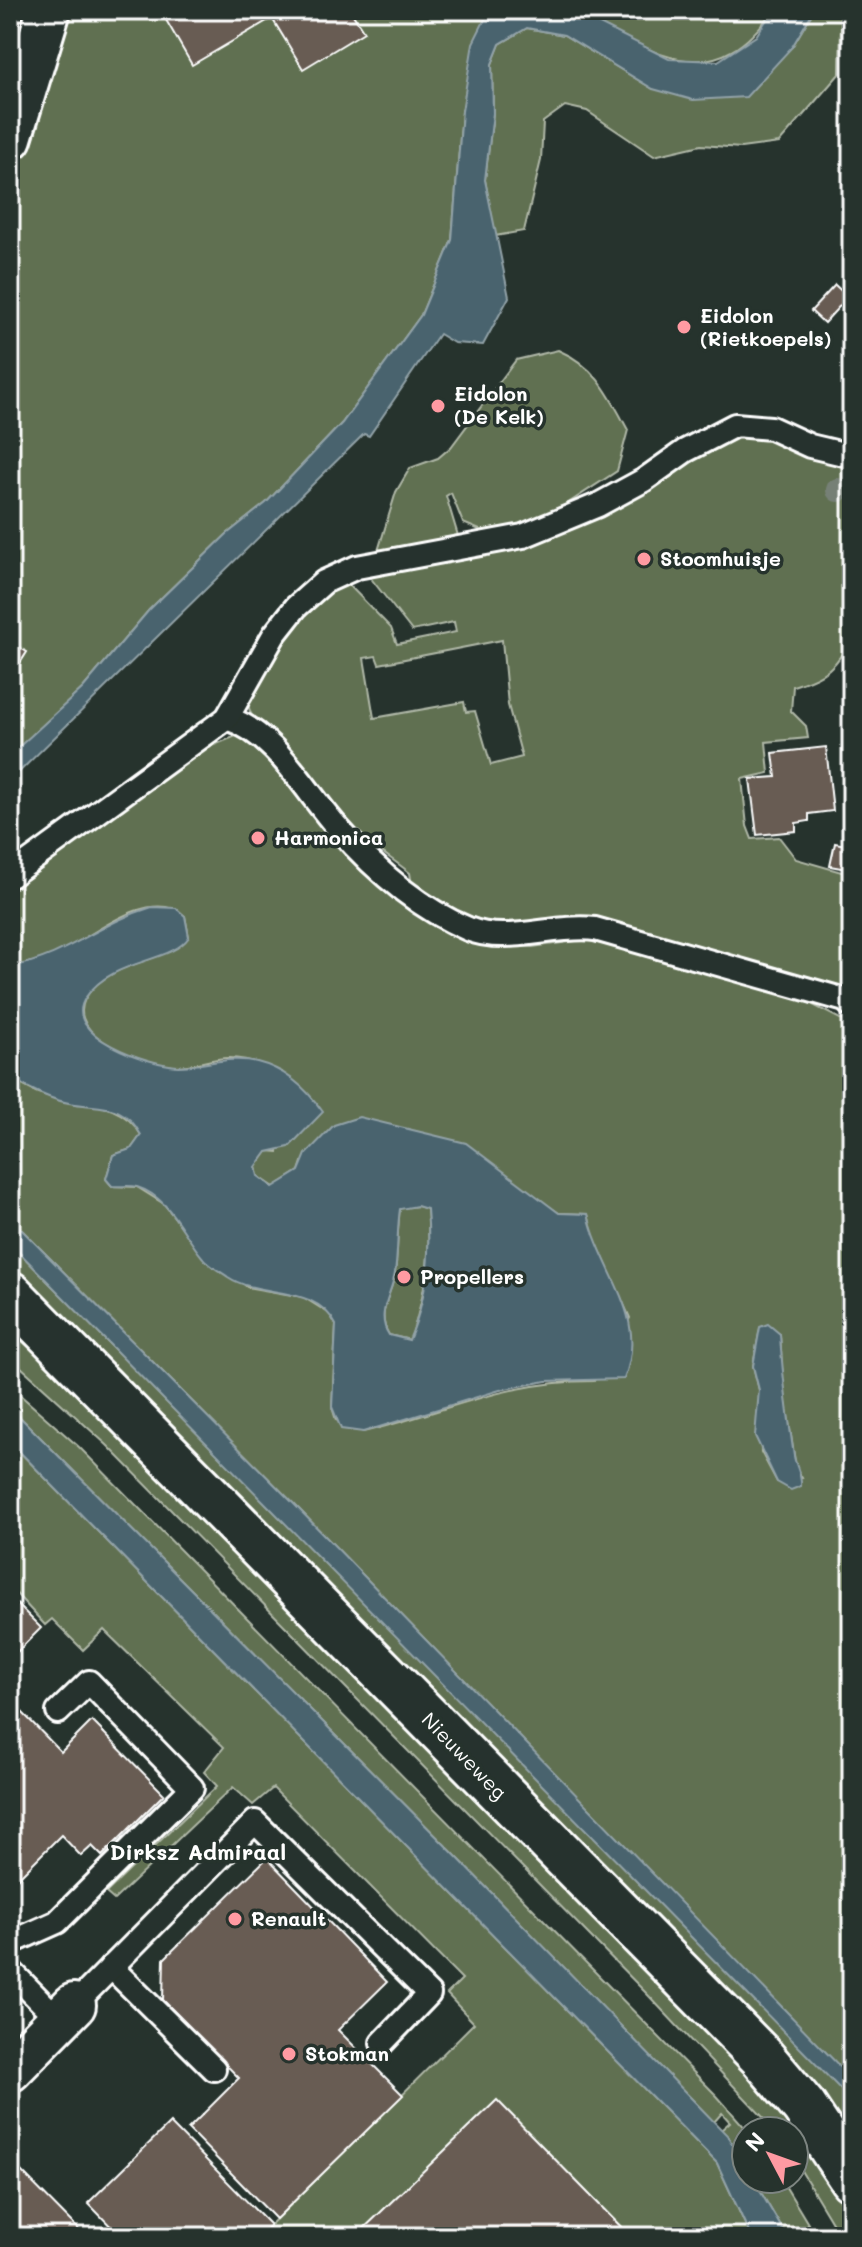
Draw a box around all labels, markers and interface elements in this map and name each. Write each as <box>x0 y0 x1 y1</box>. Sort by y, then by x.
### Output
place label: Eidolon (Rietkoepels) <box>700 302 831 351</box>
marker: Eidolon (Rietkoepels) <box>675 318 693 336</box>
place label: Eidolon (De Kelk) <box>454 380 544 429</box>
marker: Eidolon (De Kelk) <box>429 397 447 415</box>
place label: Stoomhuisje <box>660 545 781 571</box>
marker: Stoomhuisje <box>635 550 653 568</box>
place label: Harmonica <box>274 824 383 850</box>
marker: Harmonica <box>249 829 267 847</box>
place label: Propellers <box>420 1263 524 1289</box>
marker: Propellers <box>395 1268 413 1286</box>
street label: Nieuweweg <box>417 1706 513 1804</box>
district label: Dirksz Admiraal <box>110 1837 286 1866</box>
place label: Renault <box>251 1905 326 1931</box>
marker: Renault <box>226 1910 244 1928</box>
place label: Stokman <box>305 2040 389 2066</box>
marker: Stokman <box>280 2045 298 2063</box>
north arrow <box>730 2115 810 2195</box>
text: N <box>738 2126 771 2157</box>

